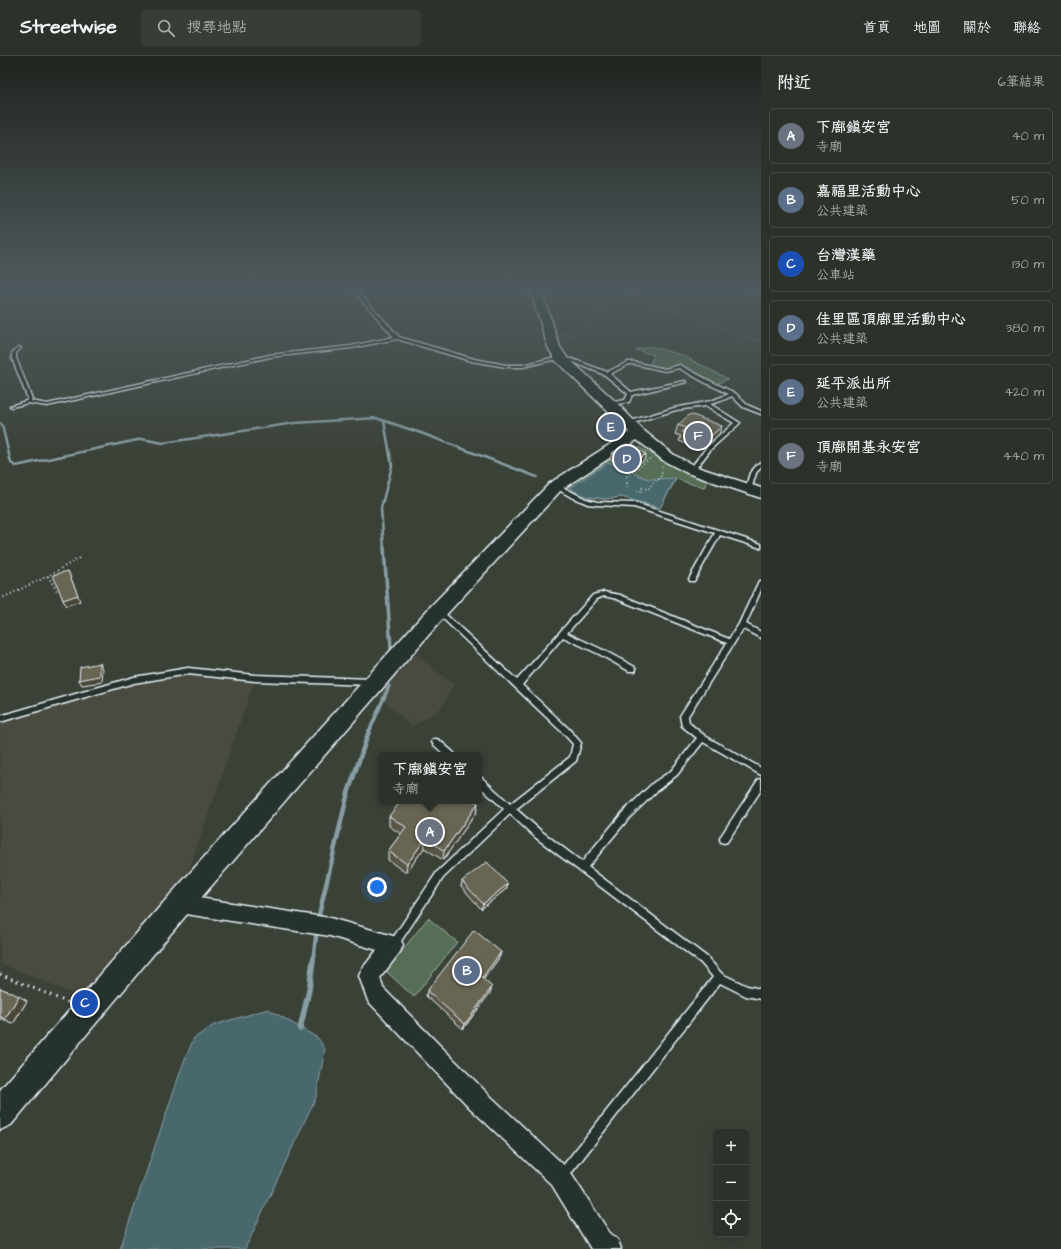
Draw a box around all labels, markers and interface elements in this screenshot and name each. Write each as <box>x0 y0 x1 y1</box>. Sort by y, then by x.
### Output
search box <box>141 10 421 46</box>
text: Streetwise <box>20 14 117 41</box>
icon: search <box>155 17 177 39</box>
text: 搜尋地點 <box>187 17 247 38</box>
text: 首頁 <box>863 18 891 38</box>
text: 地圖 <box>913 18 941 38</box>
text: 關於 <box>963 18 991 38</box>
text: 聯絡 <box>1013 18 1041 38</box>
text: 附近 <box>777 71 811 95</box>
text: 6筆結果 <box>998 73 1045 91</box>
text: 下廍鎮安宮 <box>816 117 891 138</box>
text: A <box>787 127 795 145</box>
text: 40 m <box>1012 127 1044 145</box>
text: 寺廟 <box>816 138 842 156</box>
text: 嘉福里活動中心 <box>816 181 921 202</box>
text: B <box>786 191 796 209</box>
text: 50 m <box>1011 191 1044 209</box>
text: 公共建築 <box>816 202 868 220</box>
text: 台灣漢藥 <box>816 245 876 266</box>
text: C <box>786 255 796 273</box>
text: 130 m <box>1012 255 1044 273</box>
text: 公車站 <box>816 266 855 284</box>
text: 佳里區頂廍里活動中心 <box>816 309 966 330</box>
text: D <box>787 319 795 337</box>
text: 380 m <box>1005 319 1044 337</box>
text: 公共建築 <box>816 330 868 348</box>
text: 延平派出所 <box>816 373 891 394</box>
text: E <box>787 383 795 401</box>
text: 420 m <box>1004 383 1044 401</box>
text: 公共建築 <box>816 394 868 412</box>
pin: E <box>598 412 624 442</box>
pin: F <box>685 421 711 451</box>
text: 頂廍開基永安宮 <box>816 437 921 458</box>
pin: D <box>614 444 640 474</box>
text: F <box>786 447 796 465</box>
text: 440 m <box>1003 447 1044 465</box>
text: 寺廟 <box>816 458 842 476</box>
popup <box>378 752 482 804</box>
text: 下廍鎮安宮 <box>392 759 468 780</box>
text: 寺廟 <box>392 780 419 798</box>
pin: A <box>417 817 443 847</box>
your location <box>367 877 387 897</box>
pin: B <box>454 956 480 986</box>
pin: C <box>72 988 98 1018</box>
map controls <box>713 1129 749 1237</box>
button: + <box>713 1129 749 1165</box>
button: − <box>713 1165 749 1201</box>
button: locate <box>713 1201 749 1237</box>

